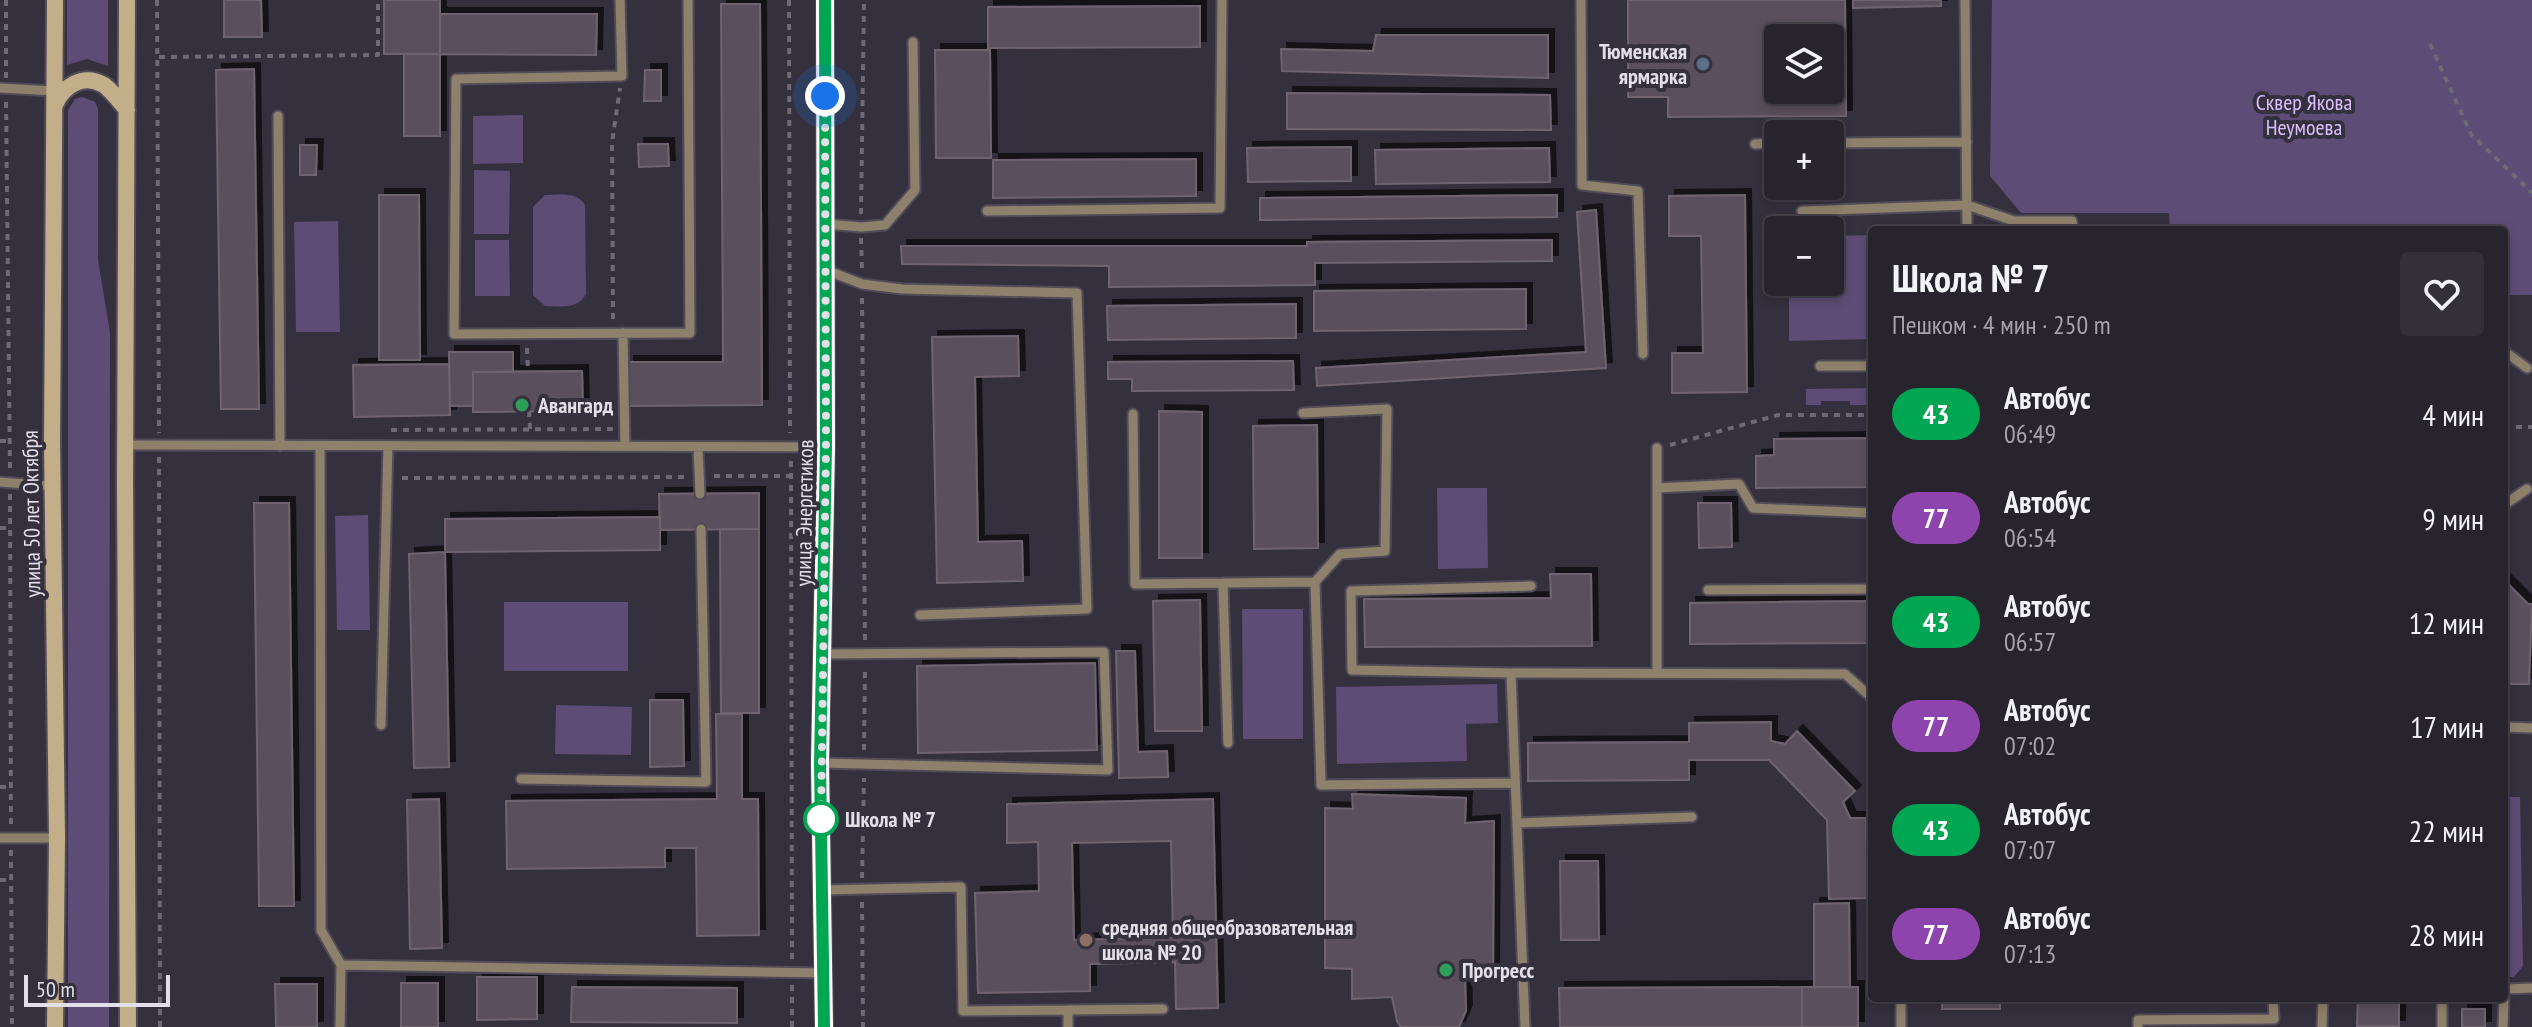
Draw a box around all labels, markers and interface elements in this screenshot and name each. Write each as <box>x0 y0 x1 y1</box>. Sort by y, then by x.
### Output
map controls <box>1764 24 1844 296</box>
button: layers <box>1764 24 1844 104</box>
place label: Тюменская ярмарка <box>1599 37 1687 90</box>
marker: Тюменская ярмарка <box>1694 55 1712 73</box>
your location <box>805 76 845 116</box>
park label: Сквер Якова Неумоева <box>2256 88 2352 141</box>
button: + <box>1764 120 1844 200</box>
button: − <box>1764 216 1844 296</box>
button: heart <box>2400 252 2484 336</box>
text: Школа № 7 <box>1892 253 2049 302</box>
text: Пешком · 4 мин · 250 m <box>1892 308 2111 341</box>
text: Автобус <box>2004 378 2091 417</box>
place label: Авангард <box>537 391 614 419</box>
text: 43 <box>1923 395 1949 432</box>
text: 4 мин <box>2422 395 2484 434</box>
marker: Авангард <box>513 396 531 414</box>
text: 06:49 <box>2004 417 2056 450</box>
street label: улица 50 лет Октября <box>16 430 46 598</box>
street label: улица Энергетиков <box>789 439 819 587</box>
text: Автобус <box>2004 482 2091 521</box>
text: 77 <box>1923 499 1949 536</box>
text: 9 мин <box>2422 499 2484 538</box>
text: 06:54 <box>2004 521 2056 554</box>
text: Автобус <box>2004 586 2091 625</box>
text: 43 <box>1923 603 1949 640</box>
text: 12 мин <box>2409 603 2484 642</box>
text: 06:57 <box>2004 625 2056 658</box>
text: Автобус <box>2004 690 2091 729</box>
text: 77 <box>1923 707 1949 744</box>
text: 17 мин <box>2410 707 2484 746</box>
text: 07:02 <box>2004 729 2056 762</box>
text: Автобус <box>2004 794 2091 833</box>
marker: Школа № 7 <box>804 802 838 836</box>
place label: Школа № 7 <box>845 805 936 833</box>
text: 43 <box>1923 811 1949 848</box>
text: 22 мин <box>2409 811 2484 850</box>
text: 07:07 <box>2004 833 2056 866</box>
text: Автобус <box>2004 898 2091 937</box>
place label: средняя общеобразовательная школа № 20 <box>1102 913 1353 966</box>
text: 77 <box>1923 915 1949 952</box>
text: 28 мин <box>2409 915 2484 954</box>
marker: средняя общеобразовательная школа № 20 <box>1077 931 1095 949</box>
text: 07:13 <box>2004 937 2056 970</box>
place label: Прогресс <box>1462 956 1535 984</box>
marker: Прогресс <box>1437 961 1455 979</box>
scale bar <box>24 971 170 1007</box>
text: 50 m <box>36 975 75 1003</box>

